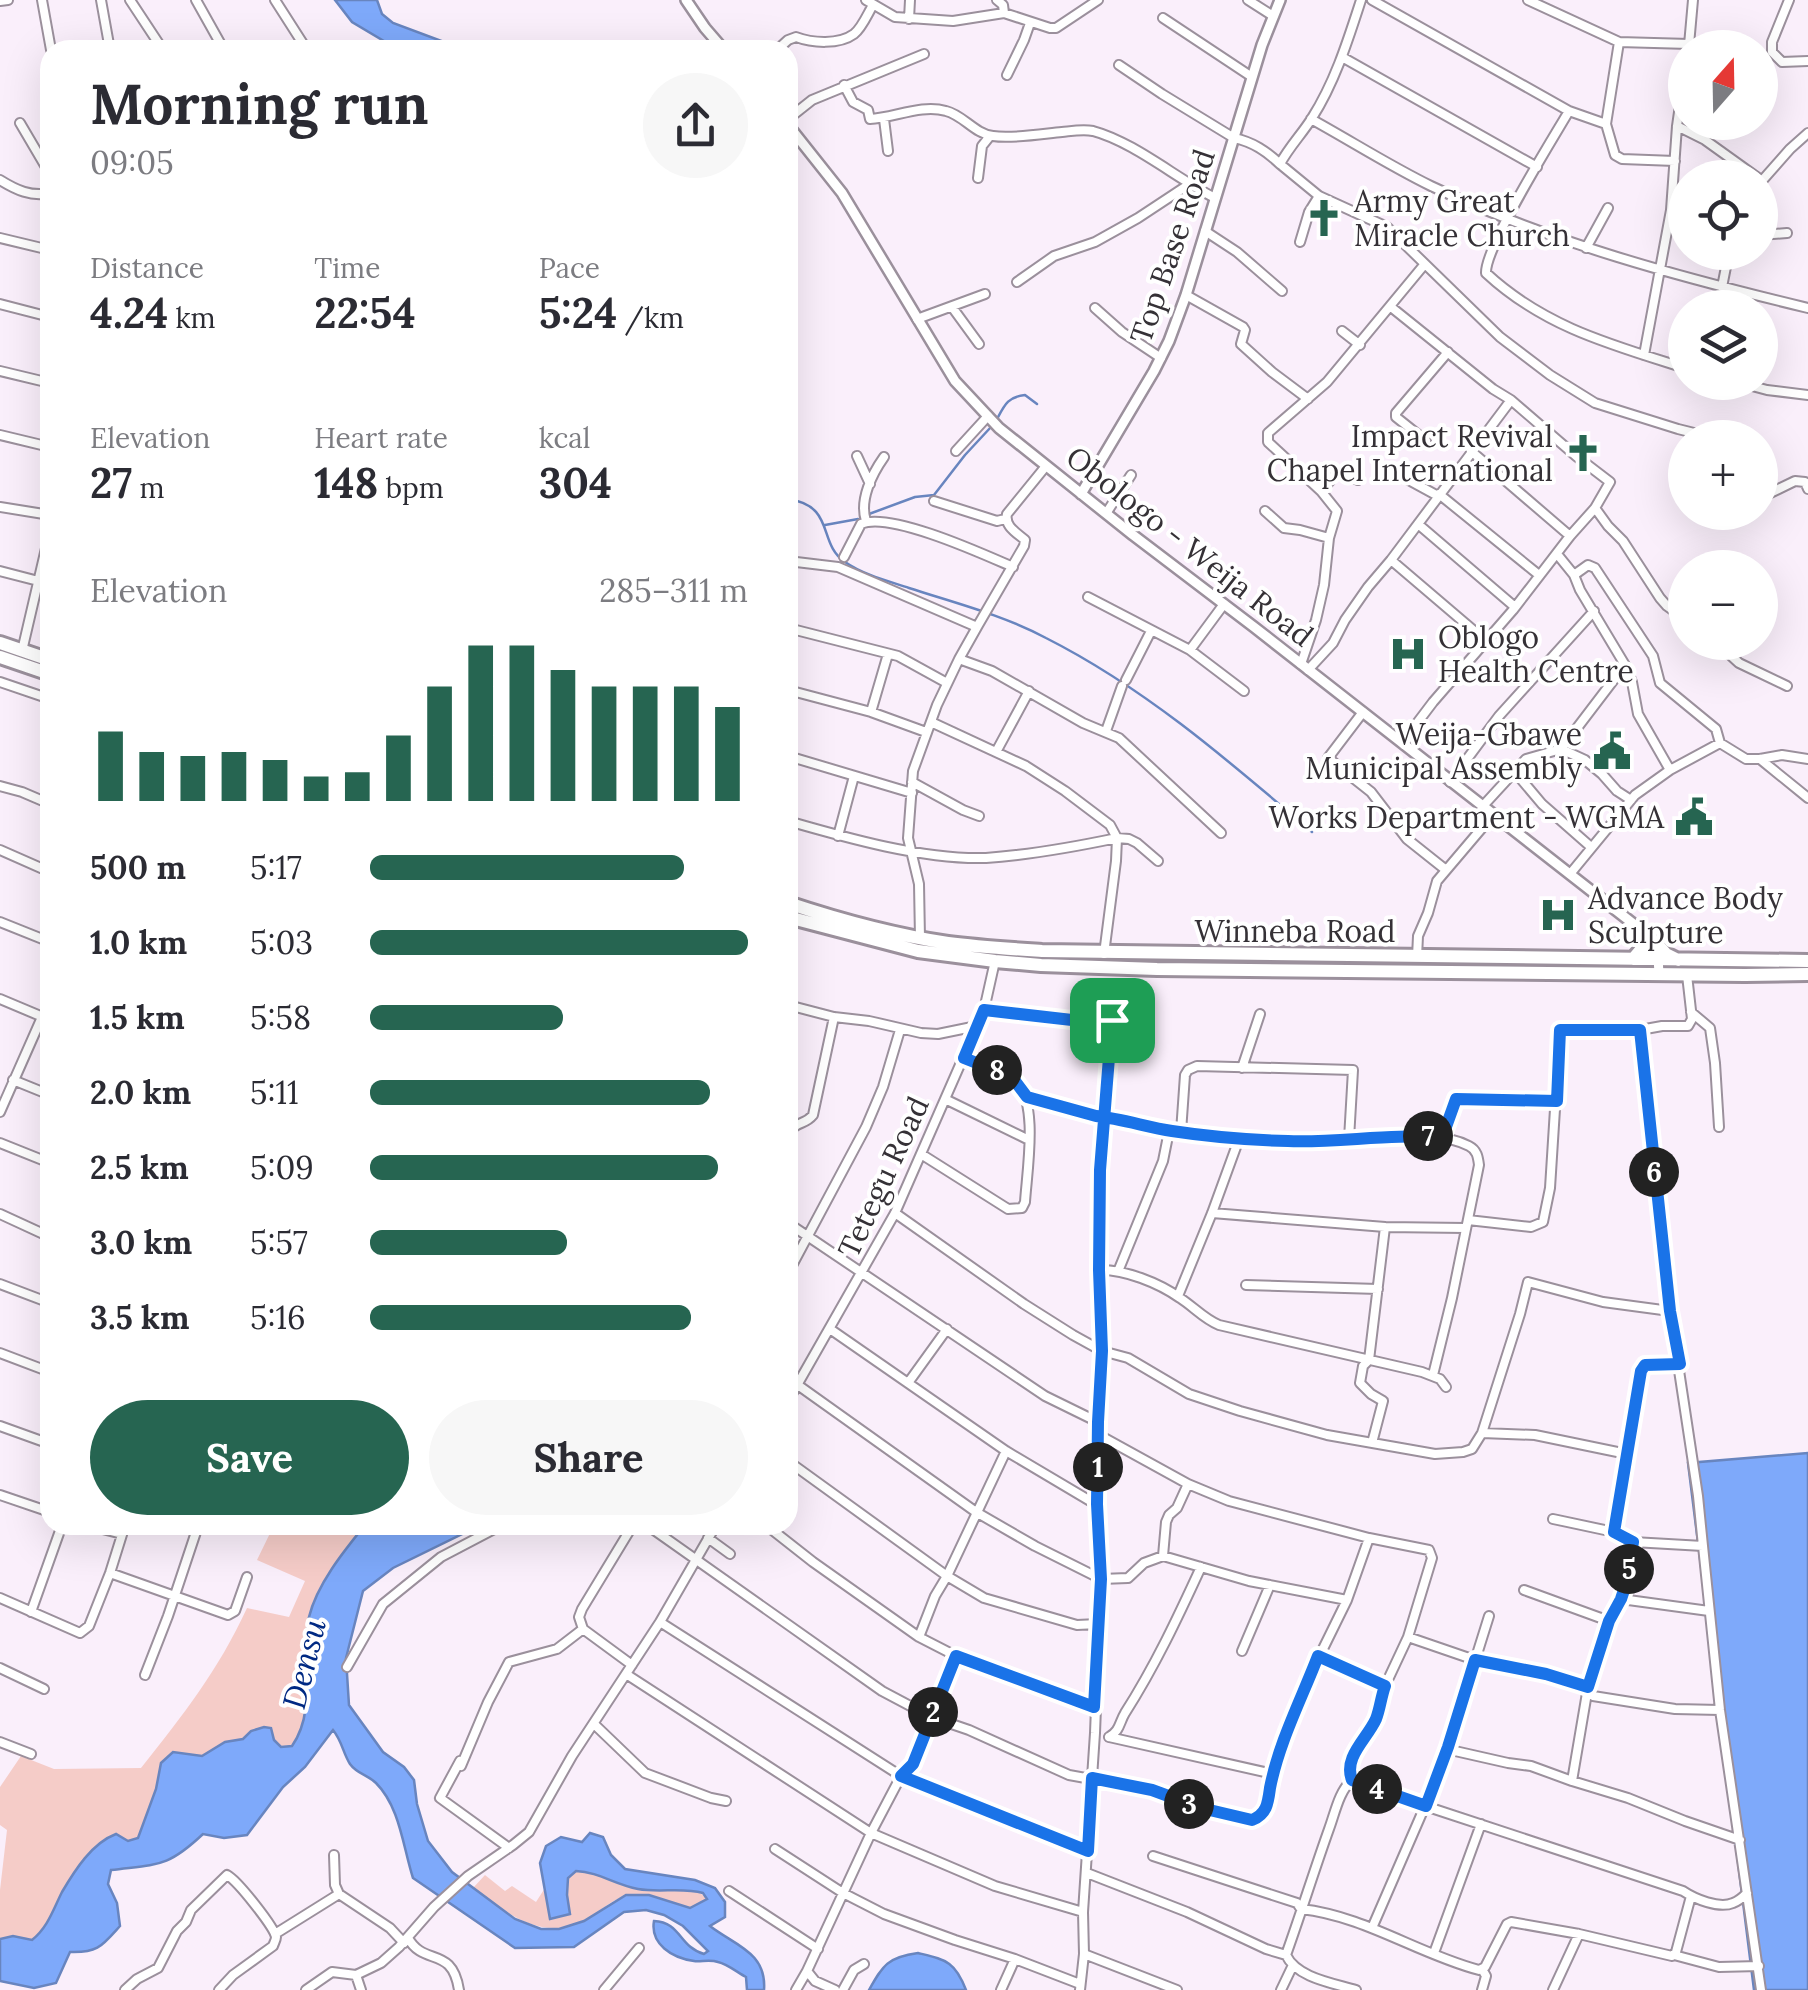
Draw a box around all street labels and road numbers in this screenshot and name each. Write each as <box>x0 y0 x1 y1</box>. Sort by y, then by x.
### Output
street label: Top Base Road <box>1121 144 1223 348</box>
street label: Obologo - Weija Road <box>1058 438 1321 655</box>
street label: Winneba Road <box>1195 912 1395 950</box>
street label: Tetegu Road <box>829 1090 938 1264</box>

